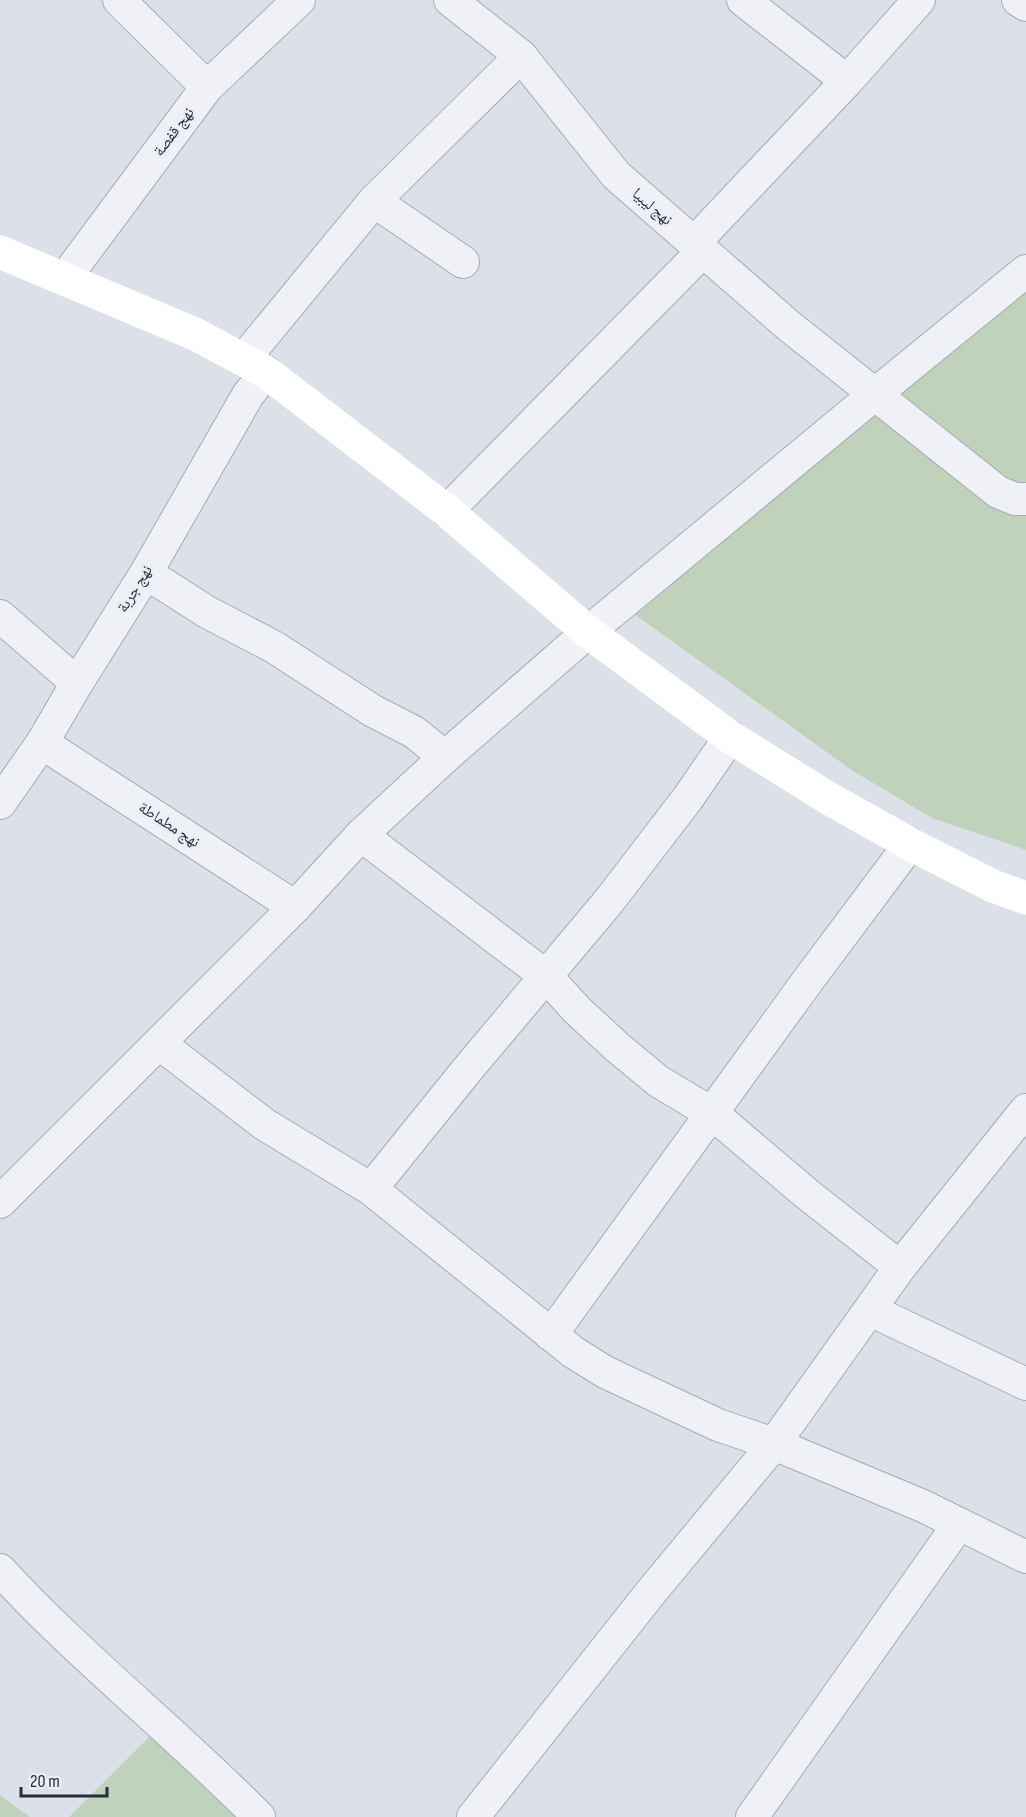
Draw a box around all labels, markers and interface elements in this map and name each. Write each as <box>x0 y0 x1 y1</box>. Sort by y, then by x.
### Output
street label: نهج قفصة <box>149 104 199 160</box>
street label: نهج ليبيا <box>628 184 676 230</box>
street label: نهج جربة <box>113 562 157 616</box>
street label: نهج مطماطة <box>135 798 203 852</box>
scale bar <box>21 1760 106 1798</box>
text: 20 m <box>30 1771 60 1792</box>

